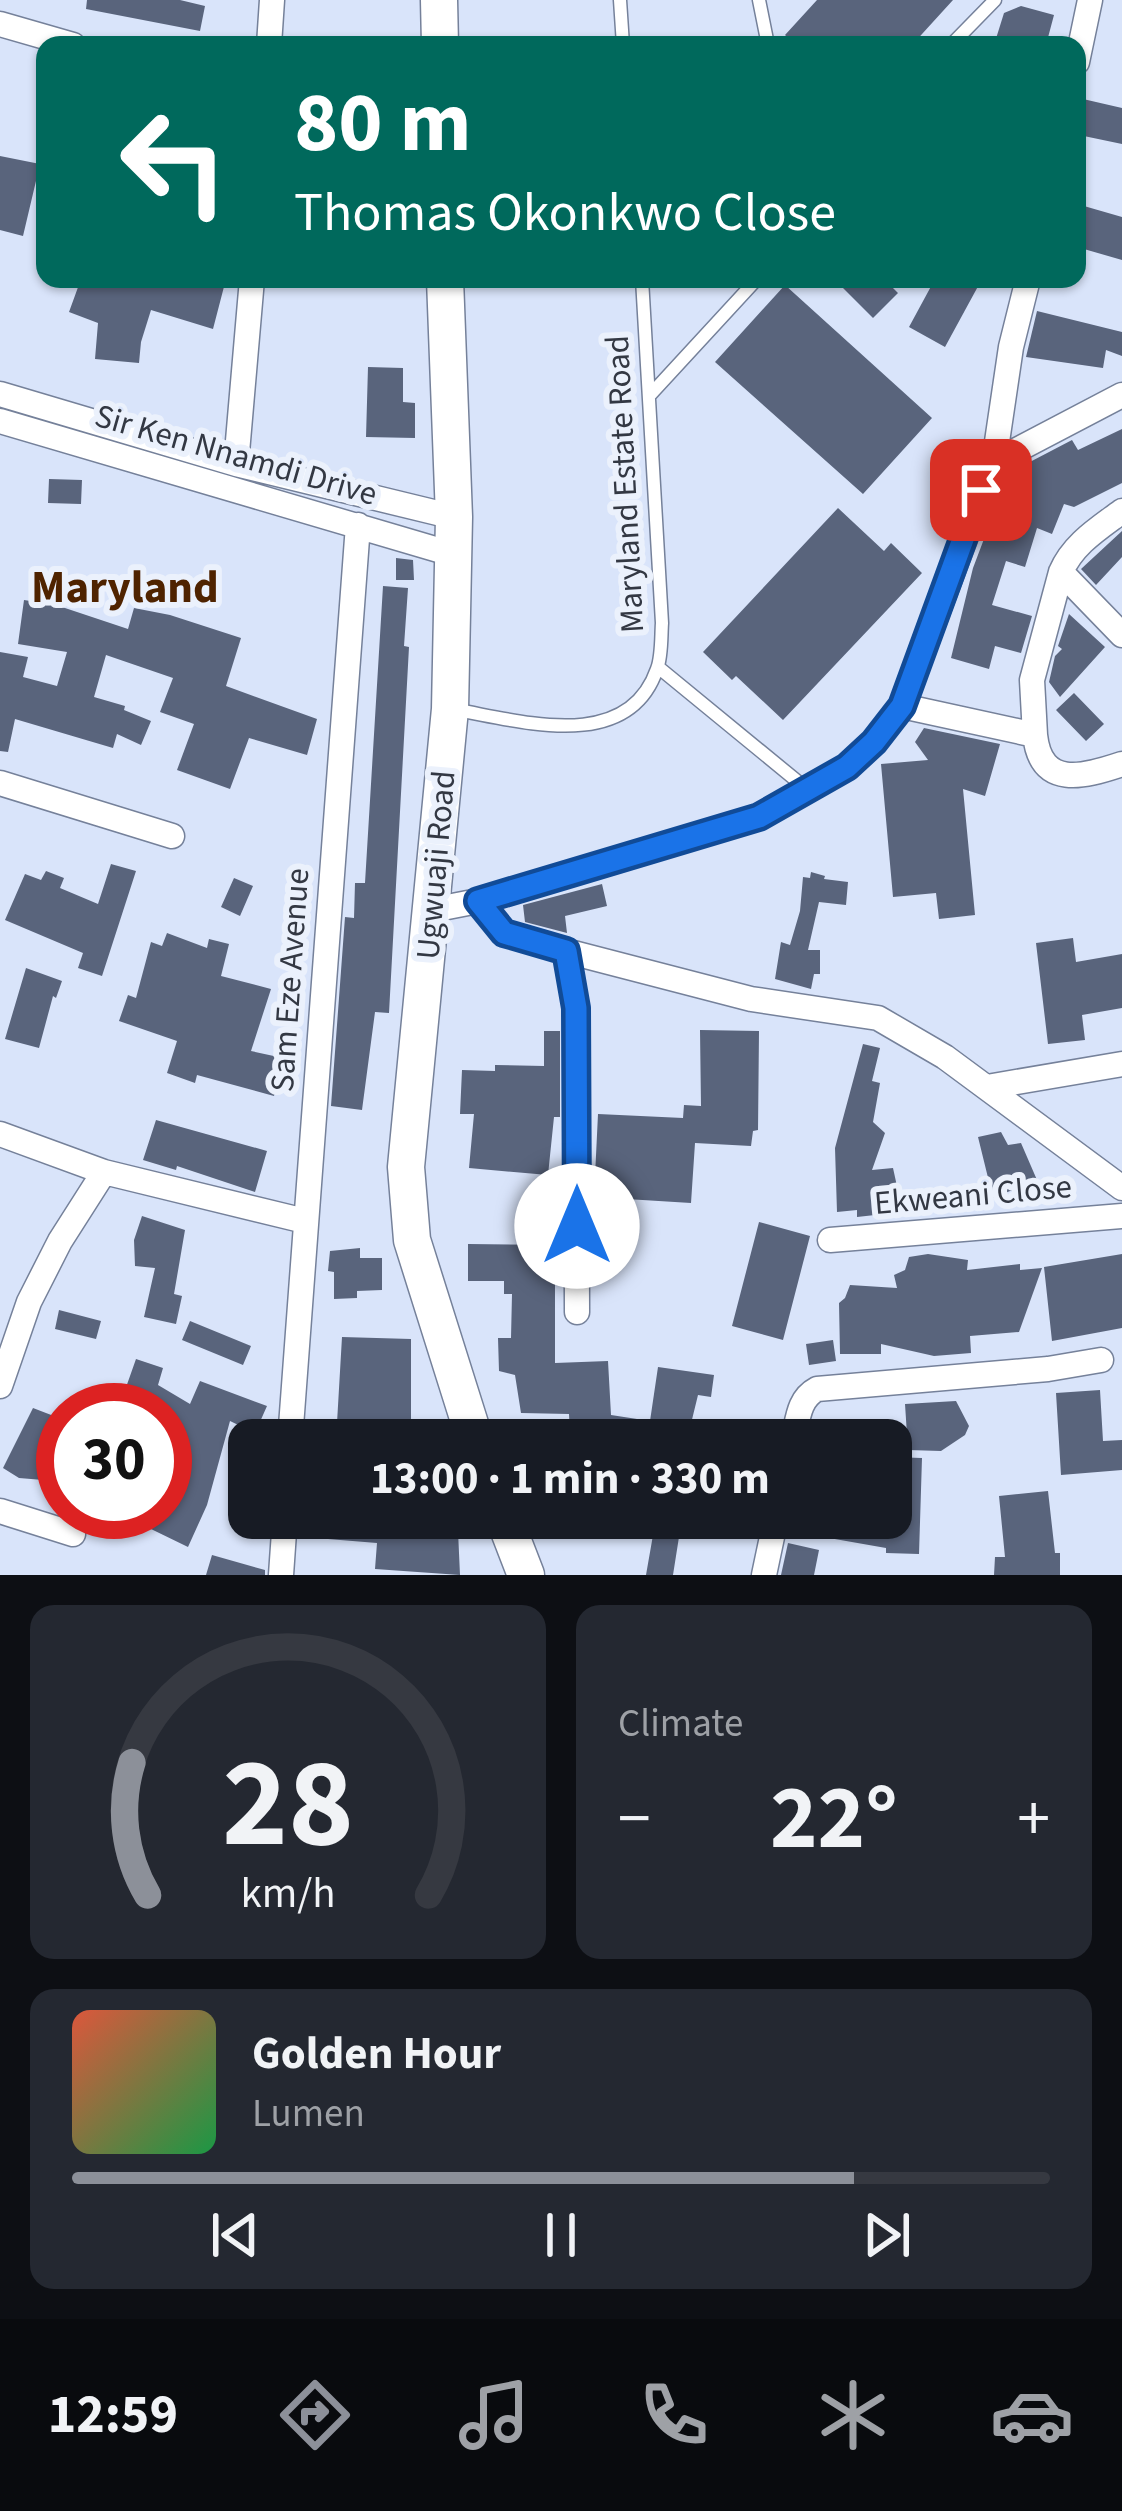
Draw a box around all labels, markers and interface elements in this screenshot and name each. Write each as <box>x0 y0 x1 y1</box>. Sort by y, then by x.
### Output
text: 80 m <box>294 64 472 184</box>
icon: left <box>96 84 252 240</box>
text: Thomas Okonkwo Close <box>294 175 836 252</box>
street label: Maryland Estate Road <box>594 334 656 634</box>
street label: Sir Ken Nnamdi Drive <box>89 392 383 518</box>
pin <box>930 439 1032 541</box>
icon: arrive <box>948 457 1014 523</box>
district label: Maryland <box>31 556 219 620</box>
street label: Ugwuaji Road <box>404 769 468 961</box>
street label: Sam Eze Avenue <box>259 867 321 1093</box>
position arrow <box>514 1163 640 1289</box>
street label: Ekweani Close <box>872 1163 1074 1227</box>
speed limit sign: 30 <box>36 1383 192 1539</box>
text: 13:00 · 1 min · 330 m <box>370 1447 770 1511</box>
text: Climate <box>618 1696 743 1752</box>
text: 28 <box>222 1716 354 1894</box>
text: 22° <box>770 1755 898 1883</box>
text: − <box>618 1772 651 1866</box>
text: + <box>1017 1772 1050 1866</box>
text: km/h <box>240 1863 336 1924</box>
text: Golden Hour <box>252 2022 501 2086</box>
text: Lumen <box>252 2086 365 2142</box>
icon: previous <box>202 2202 268 2268</box>
icon: pause <box>528 2202 594 2268</box>
icon: next <box>854 2202 920 2268</box>
icon: directions <box>273 2373 357 2457</box>
icon: music <box>452 2373 536 2457</box>
icon: phone <box>632 2373 716 2457</box>
icon: climate <box>811 2373 895 2457</box>
icon: car <box>990 2373 1074 2457</box>
text: 12:59 <box>48 2377 178 2454</box>

